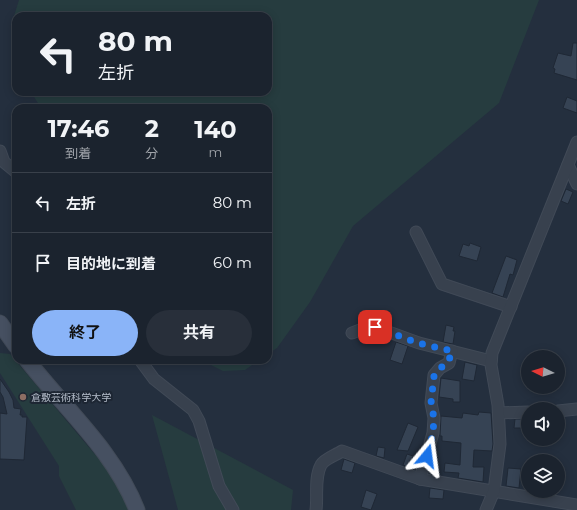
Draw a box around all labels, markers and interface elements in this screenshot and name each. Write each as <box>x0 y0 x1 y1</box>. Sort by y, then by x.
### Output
text: 80 m <box>98 24 173 58</box>
icon: left <box>32 28 84 80</box>
text: 左折 <box>98 62 134 84</box>
text: 17:46 <box>47 114 109 143</box>
text: 2 <box>145 114 159 143</box>
text: 140 <box>194 115 237 144</box>
text: m <box>209 144 222 160</box>
text: 到着 <box>65 145 91 161</box>
text: 分 <box>145 145 158 161</box>
icon: left <box>32 192 54 214</box>
text: 80 m <box>213 193 252 212</box>
text: 左折 <box>66 194 96 213</box>
icon: arrive <box>32 252 54 274</box>
text: 60 m <box>213 253 252 272</box>
text: 目的地に到着 <box>66 254 156 273</box>
button: 終了 <box>32 310 138 356</box>
button: 共有 <box>146 310 252 356</box>
pin <box>358 310 392 344</box>
icon: arrive <box>364 316 386 338</box>
north arrow <box>521 350 565 394</box>
map controls <box>521 350 565 498</box>
place label: 倉敷芸術科学大学 <box>31 391 111 404</box>
marker: 倉敷芸術科学大学 <box>18 392 28 402</box>
button: sound <box>521 402 565 446</box>
position arrow <box>406 435 448 477</box>
button: layers <box>521 454 565 498</box>

